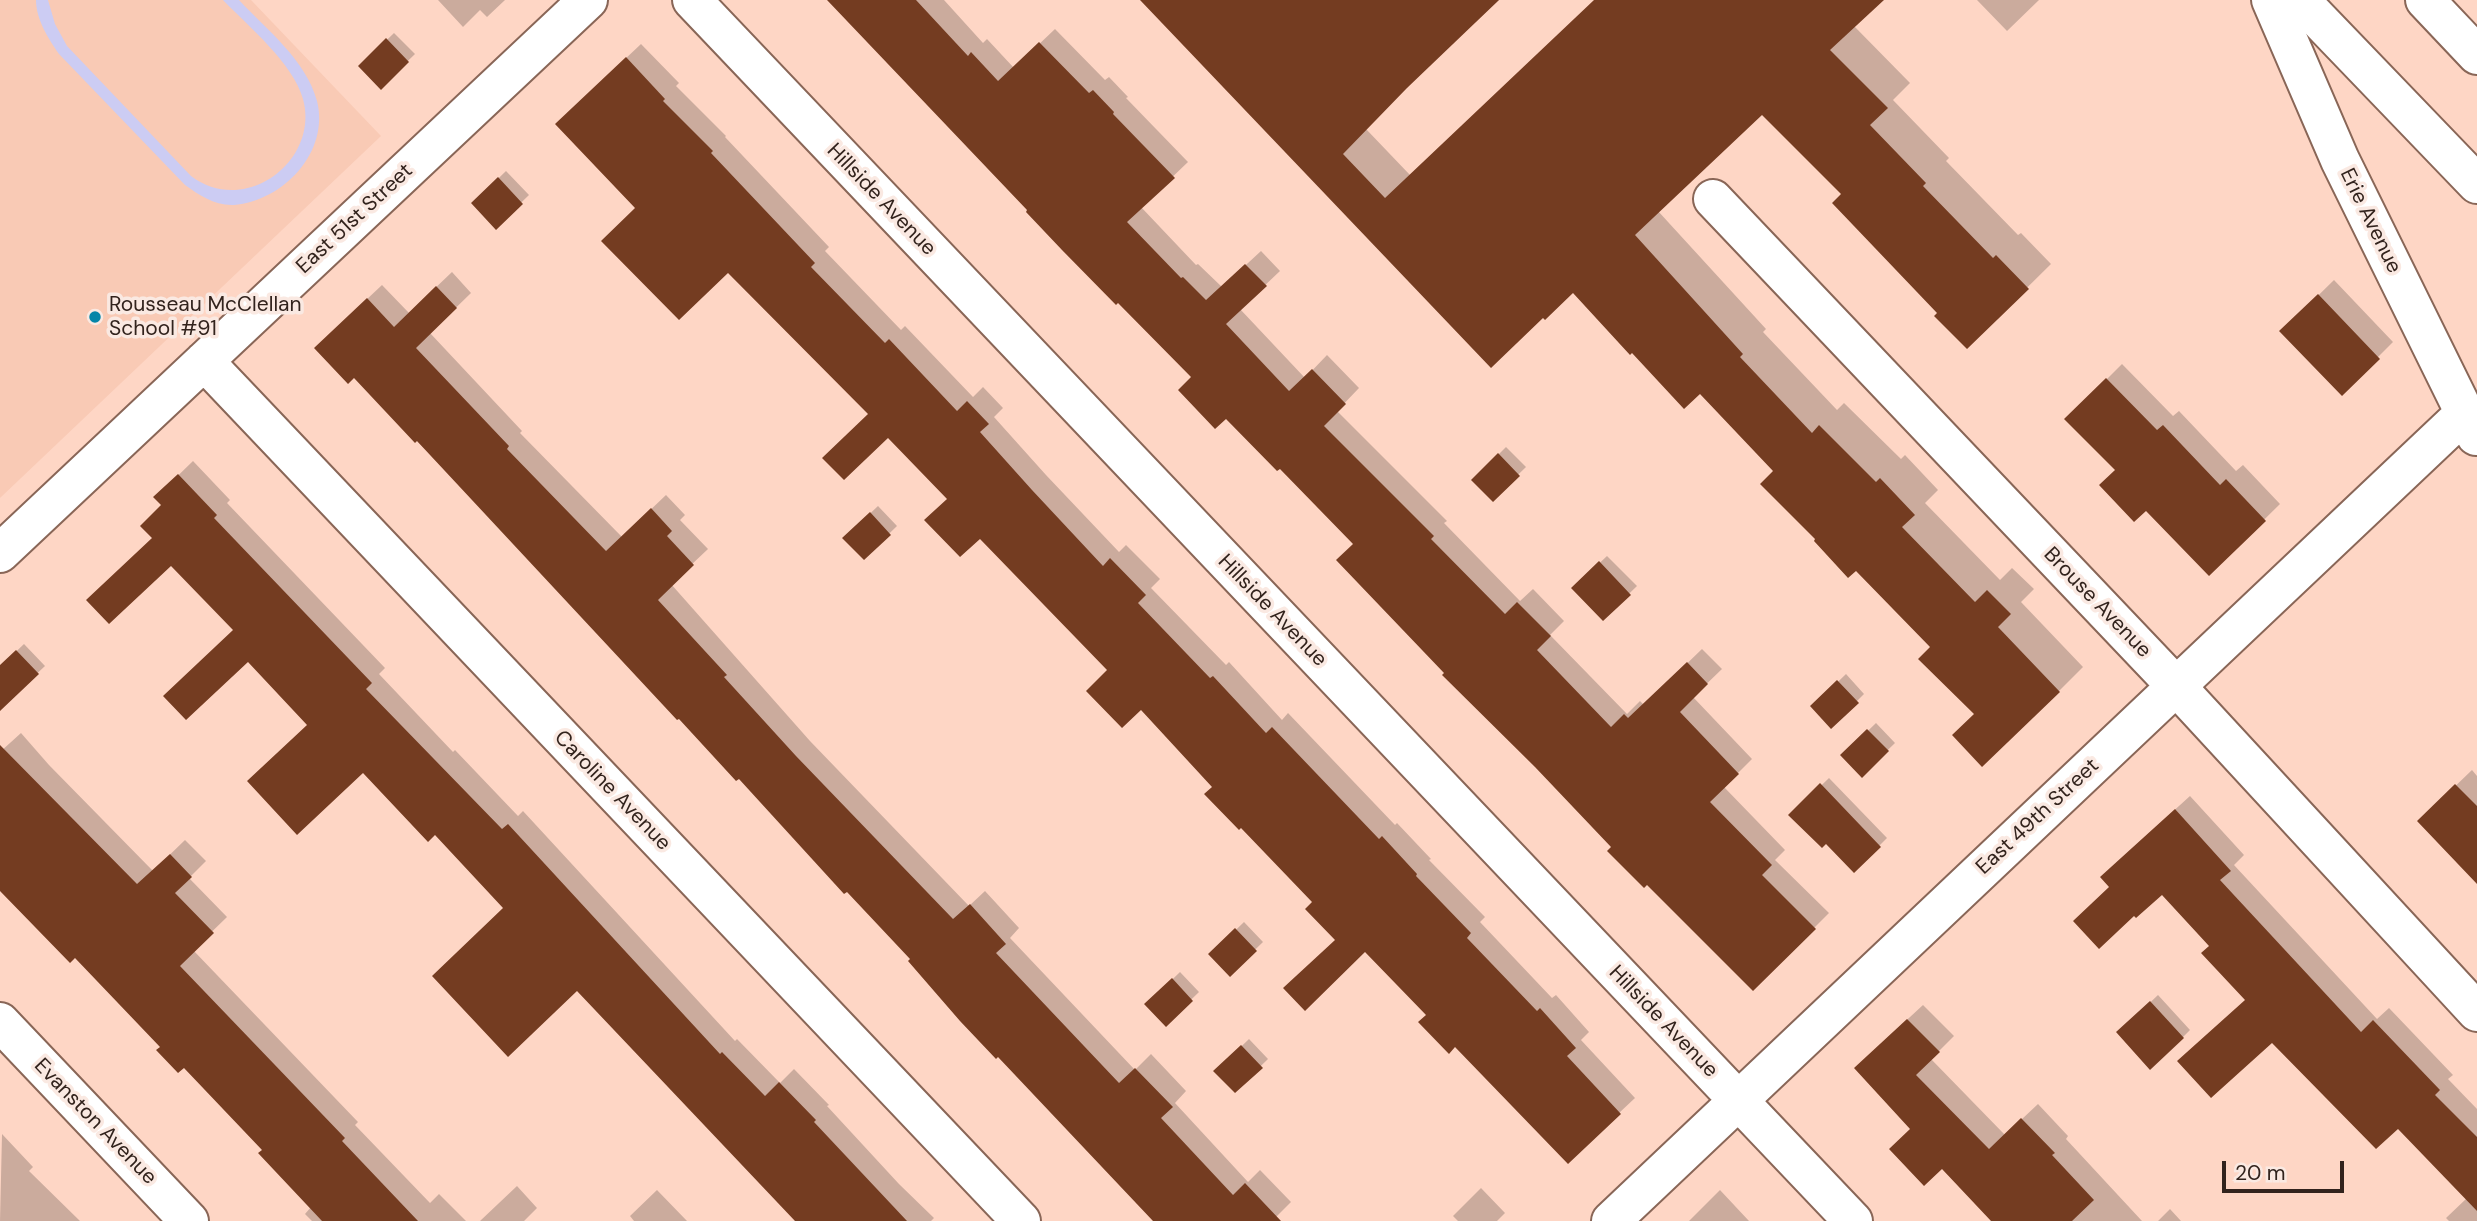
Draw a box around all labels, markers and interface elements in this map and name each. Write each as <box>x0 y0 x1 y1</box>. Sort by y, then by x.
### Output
street label: Hillside Avenue <box>821 139 941 261</box>
street label: East 51st Street <box>292 159 418 279</box>
street label: Erie Avenue <box>2334 164 2406 278</box>
place label: Rousseau McClellan School #91 <box>109 292 302 342</box>
marker: Rousseau McClellan School #91 <box>87 309 103 325</box>
street label: Brouse Avenue <box>2038 542 2156 664</box>
street label: Hillside Avenue <box>1212 550 1332 672</box>
street label: Caroline Avenue <box>548 726 676 856</box>
street label: East 49th Street <box>1971 754 2105 880</box>
street label: Hillside Avenue <box>1603 961 1723 1083</box>
street label: Evanston Avenue <box>29 1054 161 1190</box>
scale bar <box>2225 1148 2348 1192</box>
text: 20 m <box>2235 1159 2286 1187</box>

